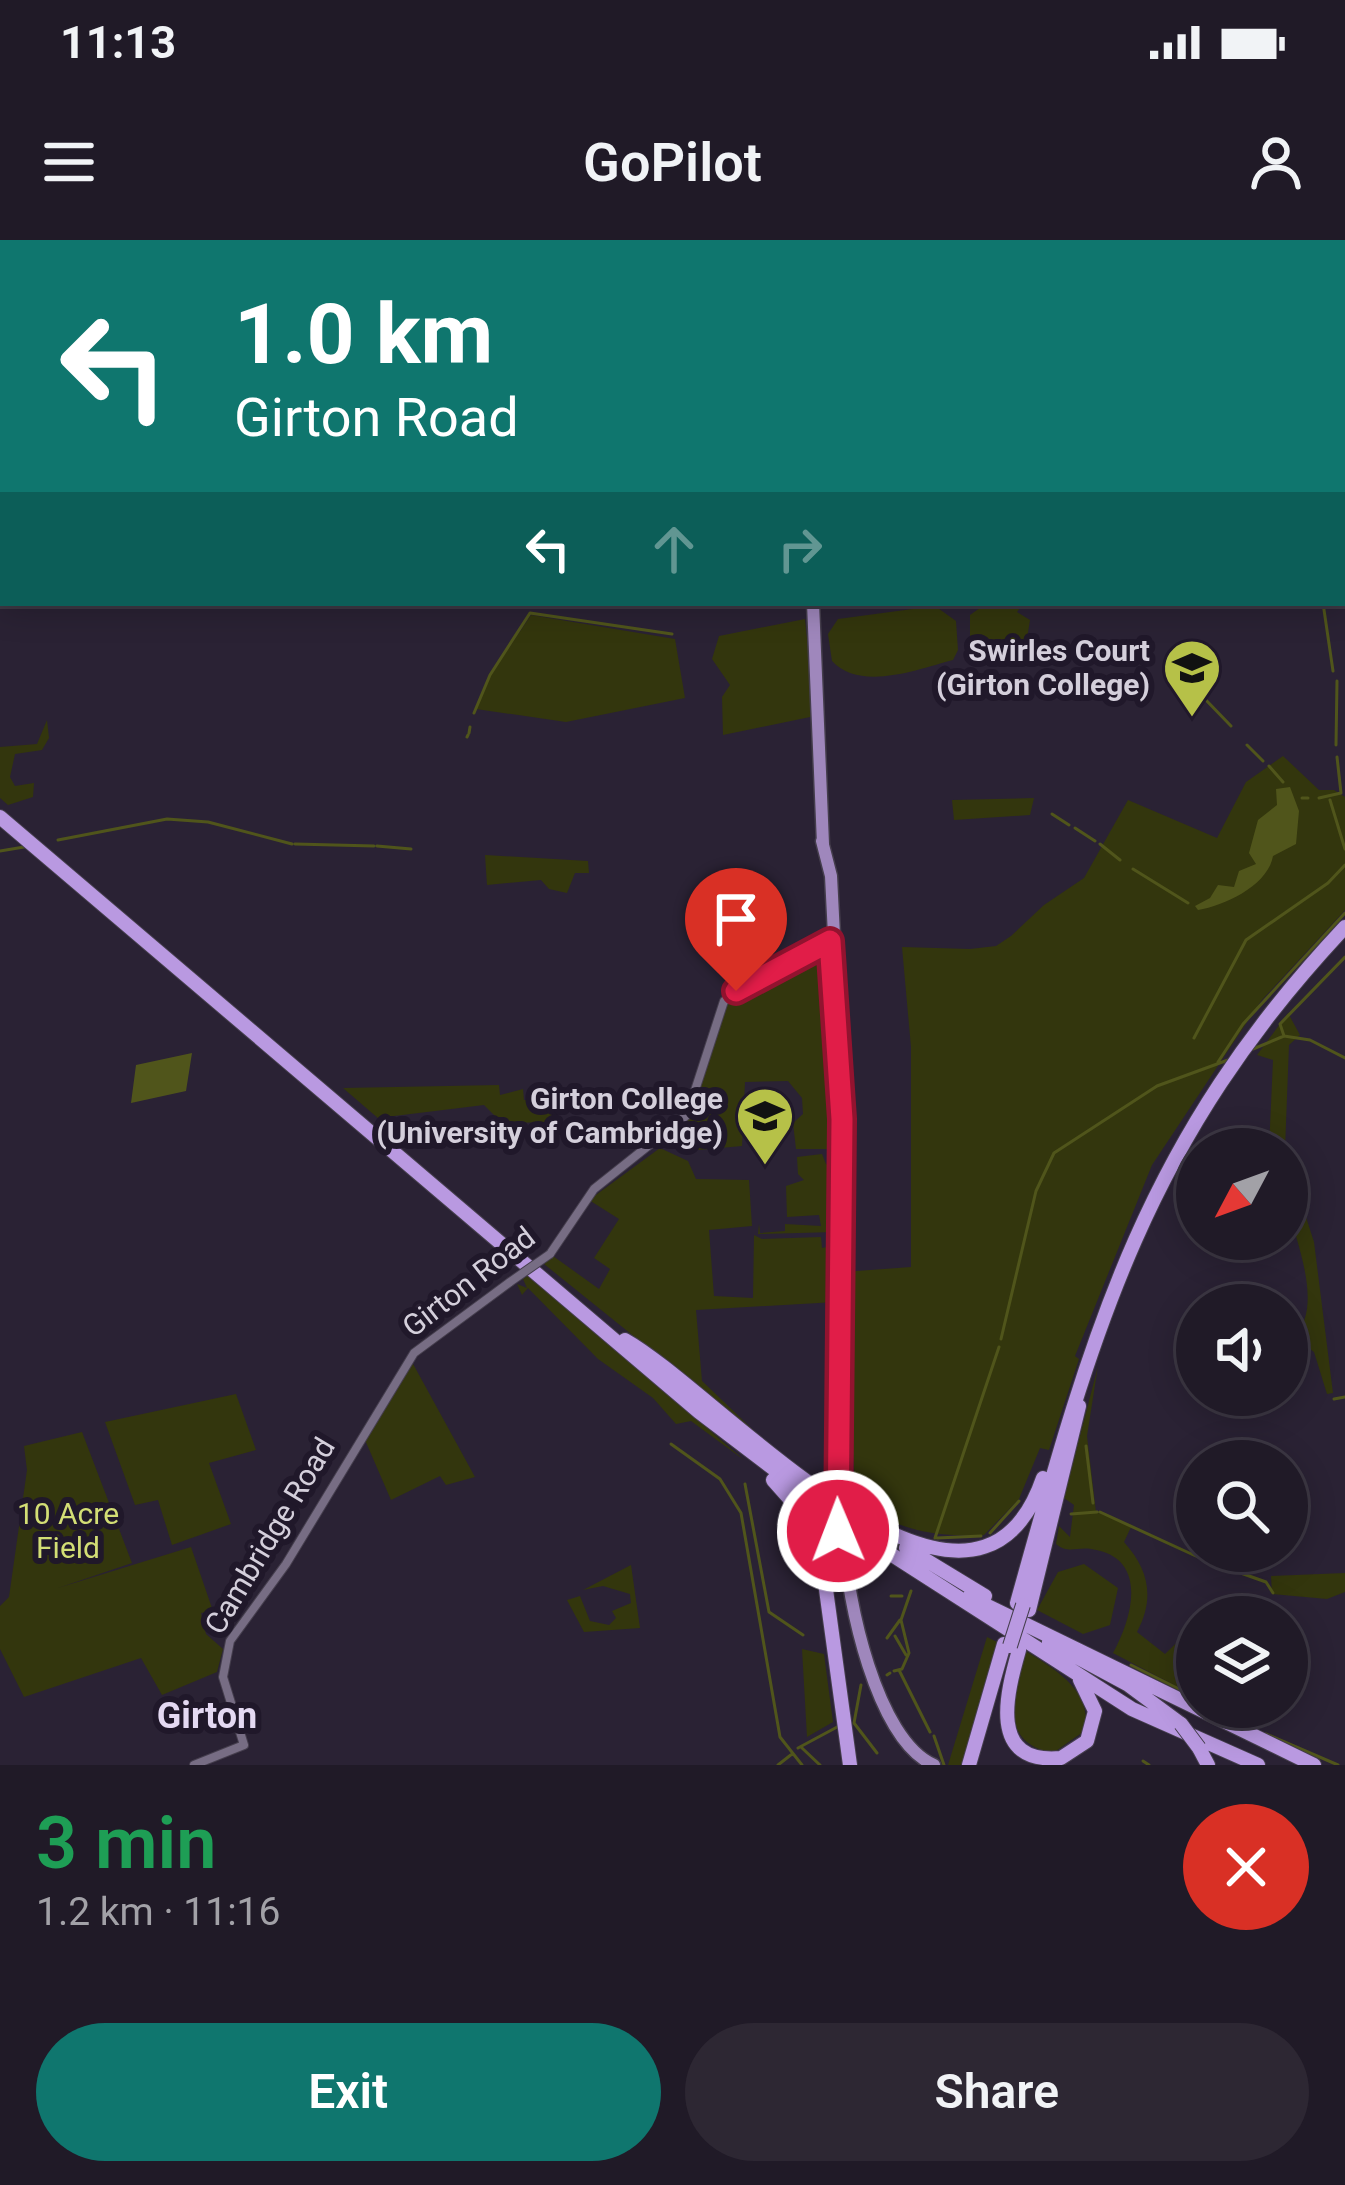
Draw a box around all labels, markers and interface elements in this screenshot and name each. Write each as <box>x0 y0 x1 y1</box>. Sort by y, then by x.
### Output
text: 11:13 <box>60 16 176 69</box>
icon: menu <box>36 129 102 195</box>
icon: person <box>1243 129 1309 195</box>
text: GoPilot <box>583 131 762 194</box>
text: 1.0 km <box>234 285 493 384</box>
icon: left <box>36 288 192 444</box>
text: Girton Road <box>234 386 519 449</box>
icon: left <box>515 516 581 582</box>
icon: ahead <box>641 516 707 582</box>
icon: right <box>767 516 833 582</box>
place label: Swirles Court (Girton College) <box>936 633 1150 702</box>
school or university icon: Swirles Court (Girton College) <box>1161 637 1223 719</box>
pin <box>685 868 787 991</box>
icon: arrive <box>703 886 769 952</box>
place label: Girton College (University of Cambridge) <box>376 1081 723 1150</box>
school or university icon: Girton College (University of Cambridge) <box>734 1085 796 1167</box>
north arrow <box>1176 1128 1308 1260</box>
map controls <box>1176 1128 1308 1728</box>
street label: Girton Road <box>396 1219 542 1344</box>
button: sound <box>1176 1284 1308 1416</box>
street label: Cambridge Road <box>197 1431 342 1640</box>
button: search <box>1176 1440 1308 1572</box>
position arrow <box>775 1468 901 1594</box>
park label: 10 Acre Field <box>17 1496 119 1565</box>
button: layers <box>1176 1596 1308 1728</box>
district label: Girton <box>157 1695 257 1737</box>
text: 3 min <box>36 1801 217 1886</box>
button: close <box>1183 1804 1309 1930</box>
text: 1.2 km · 11:16 <box>36 1889 280 1935</box>
button: Exit <box>36 2023 661 2161</box>
button: Share <box>685 2023 1309 2161</box>

